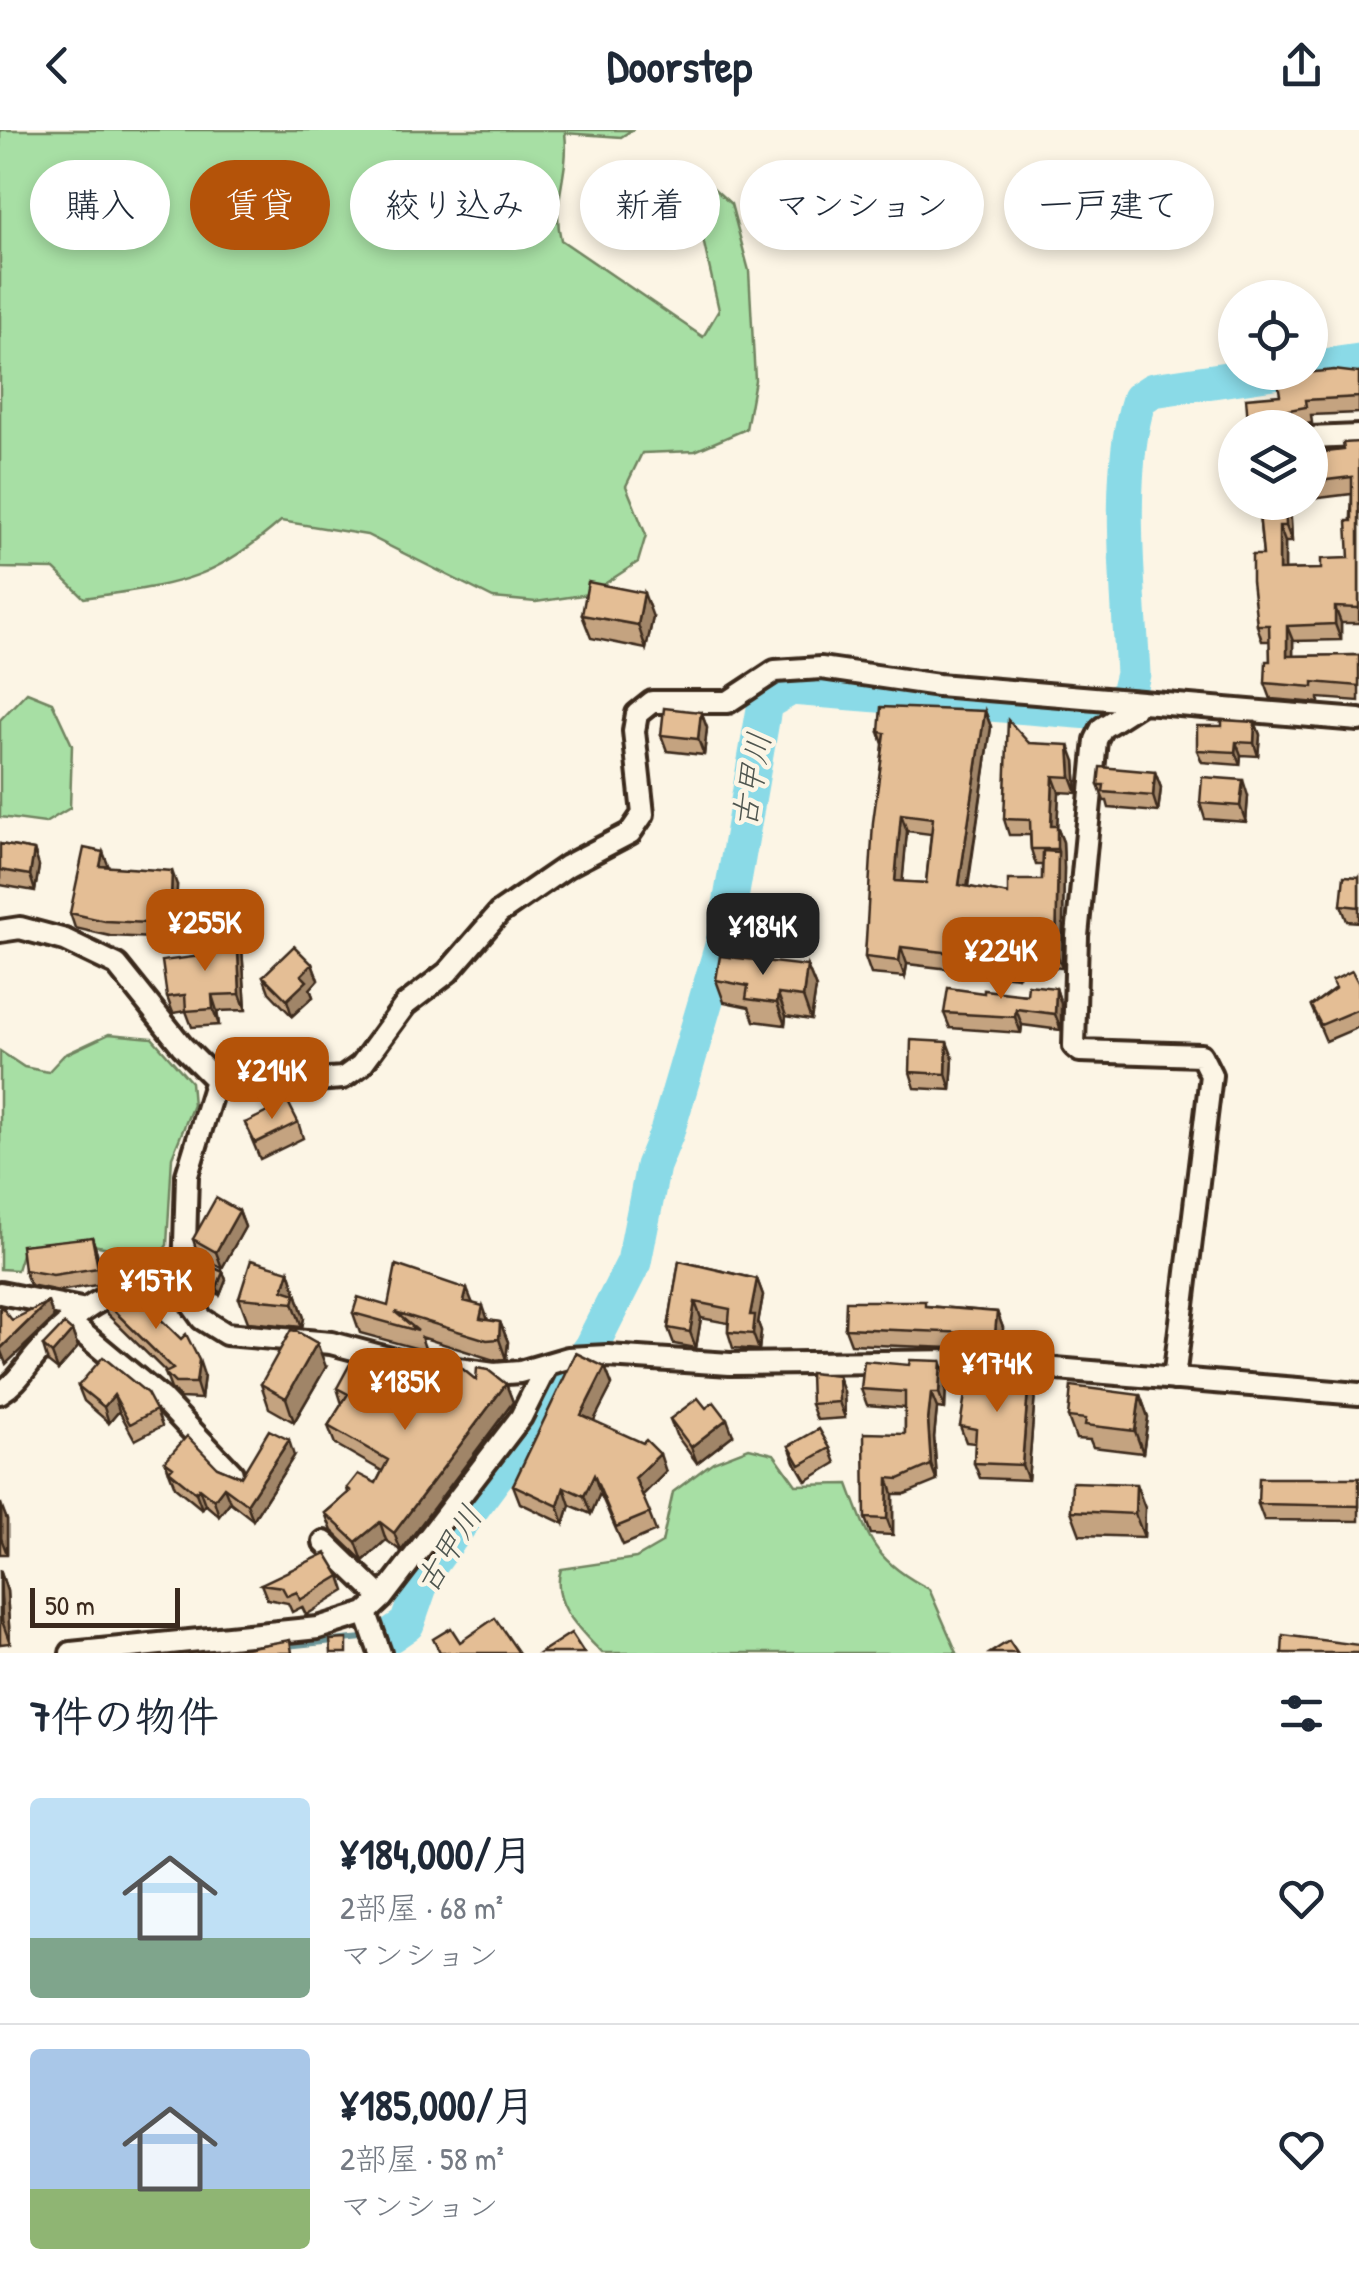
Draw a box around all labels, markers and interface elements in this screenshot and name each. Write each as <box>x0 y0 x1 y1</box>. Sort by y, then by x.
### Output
text: Doorstep <box>607 35 752 96</box>
icon: back <box>30 38 85 93</box>
icon: share <box>1274 38 1329 93</box>
chip: 購入 <box>30 160 170 250</box>
chip: 賃貸 <box>190 160 330 250</box>
chip: 絞り込み <box>350 160 560 250</box>
chip: 新着 <box>580 160 720 250</box>
chip: マンション <box>740 160 984 250</box>
chip: 一戸建て <box>1004 160 1214 250</box>
map controls <box>1218 280 1328 520</box>
button: locate <box>1218 280 1328 390</box>
button: layers <box>1218 410 1328 520</box>
water label: 古甲川 <box>721 729 781 831</box>
pin: ¥255K <box>135 889 275 974</box>
pin: ¥184K <box>693 893 833 978</box>
text: ¥255K <box>168 900 242 943</box>
text: ¥184K <box>728 904 798 947</box>
pin: ¥224K <box>931 917 1071 1002</box>
text: ¥224K <box>964 928 1038 971</box>
pin: ¥214K <box>202 1037 342 1122</box>
text: ¥214K <box>237 1048 307 1091</box>
pin: ¥157K <box>86 1247 226 1332</box>
text: ¥157K <box>120 1258 192 1301</box>
pin: ¥174K <box>927 1330 1067 1415</box>
text: ¥174K <box>961 1341 1033 1384</box>
pin: ¥185K <box>335 1348 475 1433</box>
text: ¥185K <box>370 1359 440 1402</box>
water label: 古甲川 <box>404 1497 492 1601</box>
scale bar <box>30 1583 180 1628</box>
text: 50 m <box>45 1586 95 1624</box>
icon: filters <box>1274 1686 1329 1741</box>
text: 7件の物件 <box>30 1687 219 1744</box>
text: ¥184,000/月 <box>340 1825 533 1882</box>
icon: home <box>110 1838 230 1958</box>
icon: heart <box>1274 1871 1329 1926</box>
text: 2部屋 · 68 m² <box>340 1886 503 1929</box>
text: マンション <box>340 1933 499 1976</box>
text: ¥185,000/月 <box>340 2076 535 2133</box>
icon: home <box>110 2089 230 2209</box>
icon: heart <box>1274 2122 1329 2177</box>
text: 2部屋 · 58 m² <box>340 2137 504 2180</box>
text: マンション <box>340 2184 499 2227</box>

